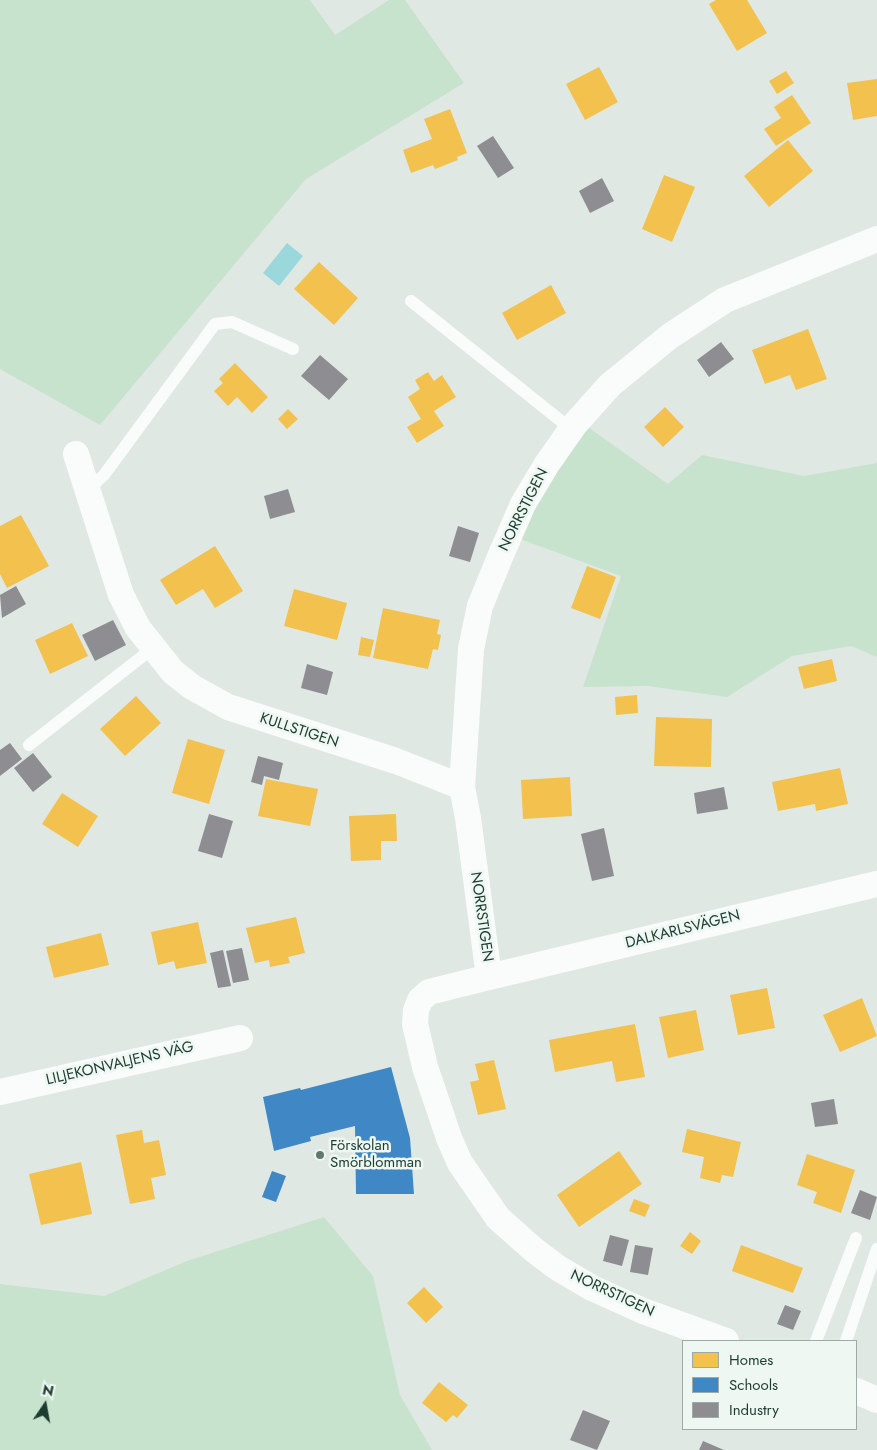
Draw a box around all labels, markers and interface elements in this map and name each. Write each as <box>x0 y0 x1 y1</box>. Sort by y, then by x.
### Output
street label: NORRSTIGEN <box>495 466 553 554</box>
street label: KULLSTIGEN <box>257 710 341 752</box>
street label: NORRSTIGEN <box>466 871 496 963</box>
street label: DALKARLSVÄGEN <box>624 907 742 953</box>
street label: LILJEKONVALJENS VÄG <box>44 1038 196 1090</box>
place label: Förskolan Smörblomman <box>330 1137 422 1172</box>
marker: Förskolan Smörblomman <box>314 1149 326 1161</box>
street label: NORRSTIGEN <box>567 1267 657 1321</box>
legend <box>682 1340 857 1430</box>
text: Homes <box>729 1349 773 1371</box>
text: Schools <box>729 1374 778 1396</box>
text: N <box>41 1379 56 1401</box>
north arrow <box>20 1380 70 1430</box>
text: Industry <box>729 1399 779 1421</box>

